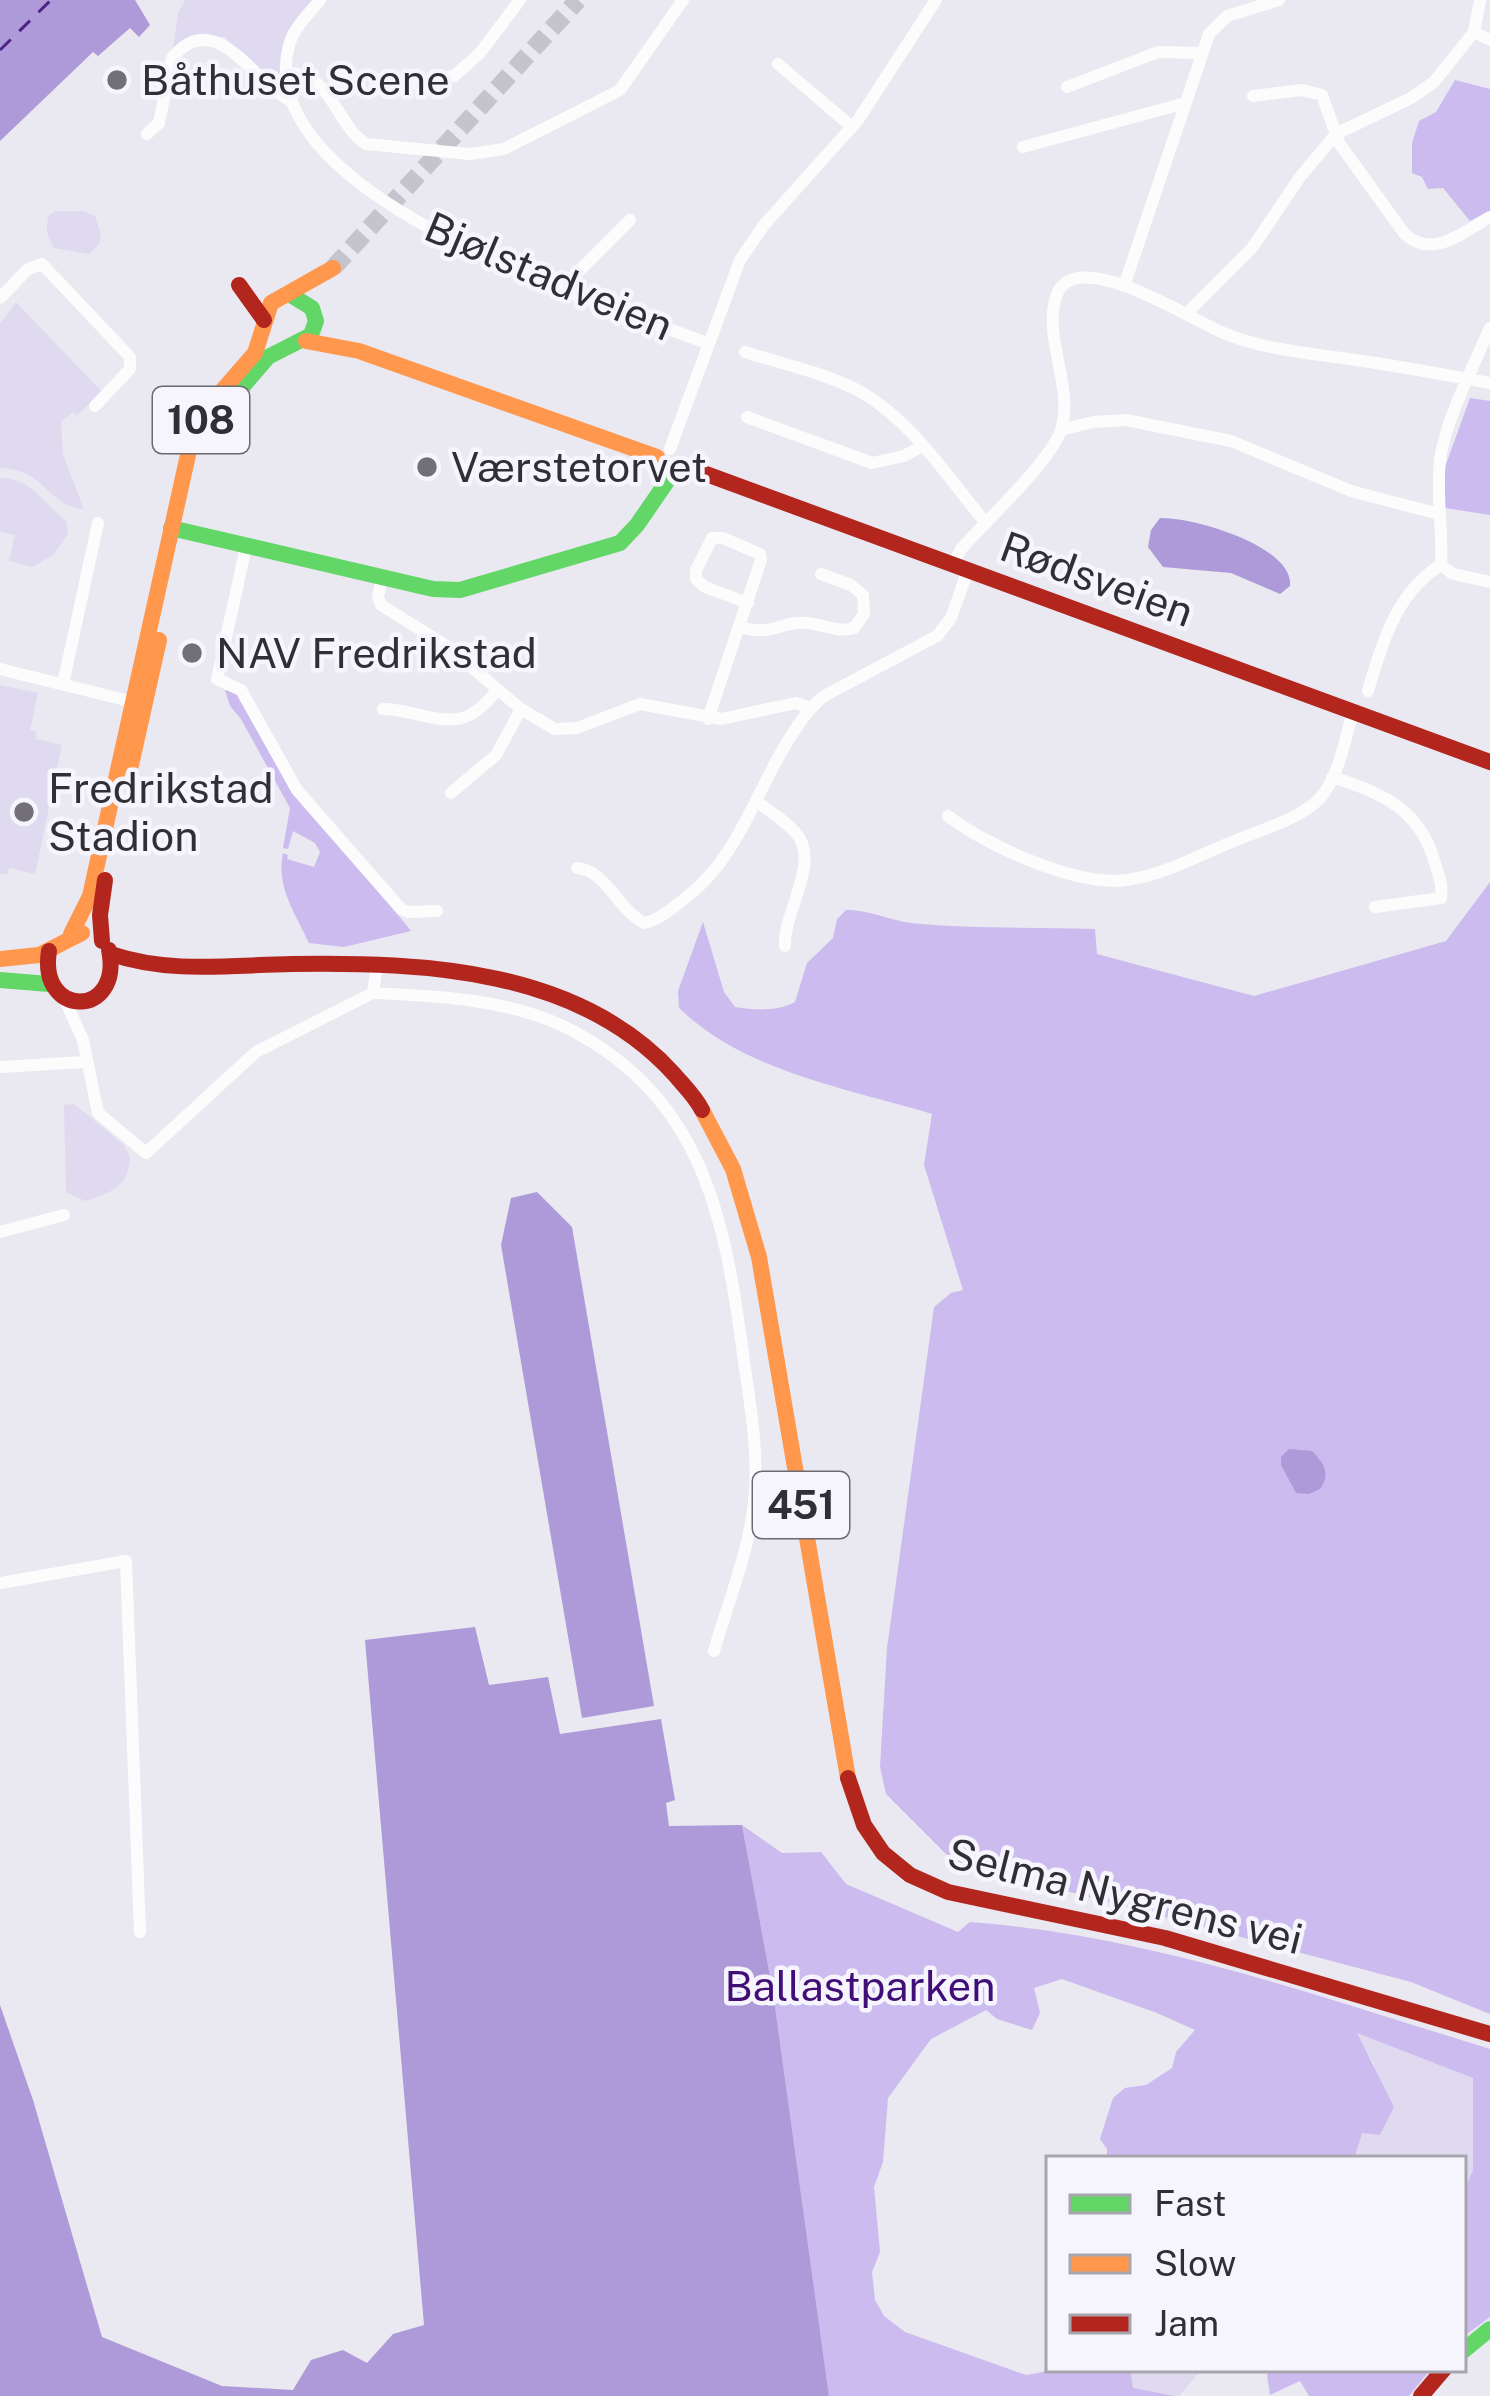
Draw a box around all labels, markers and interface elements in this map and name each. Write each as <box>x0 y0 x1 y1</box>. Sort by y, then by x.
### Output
place label: Båthuset Scene <box>141 55 450 104</box>
marker: Båthuset Scene <box>104 67 130 93</box>
street label: Bjølstadveien <box>418 201 680 350</box>
road number: 108 <box>153 387 249 453</box>
place label: Værstetorvet <box>451 442 707 491</box>
marker: Værstetorvet <box>414 454 440 480</box>
street label: Rødsveien <box>994 521 1200 636</box>
place label: NAV Fredrikstad <box>216 628 537 677</box>
marker: NAV Fredrikstad <box>179 640 205 666</box>
place label: Fredrikstad Stadion <box>48 763 274 860</box>
marker: Fredrikstad Stadion <box>11 799 37 825</box>
road number: 451 <box>753 1472 849 1538</box>
street label: Selma Nygrens vei <box>943 1828 1307 1963</box>
park label: Ballastparken <box>724 1961 996 2010</box>
legend <box>1046 2156 1466 2372</box>
text: Fast <box>1154 2182 1227 2224</box>
text: Slow <box>1154 2242 1236 2284</box>
text: Jam <box>1154 2302 1219 2344</box>

